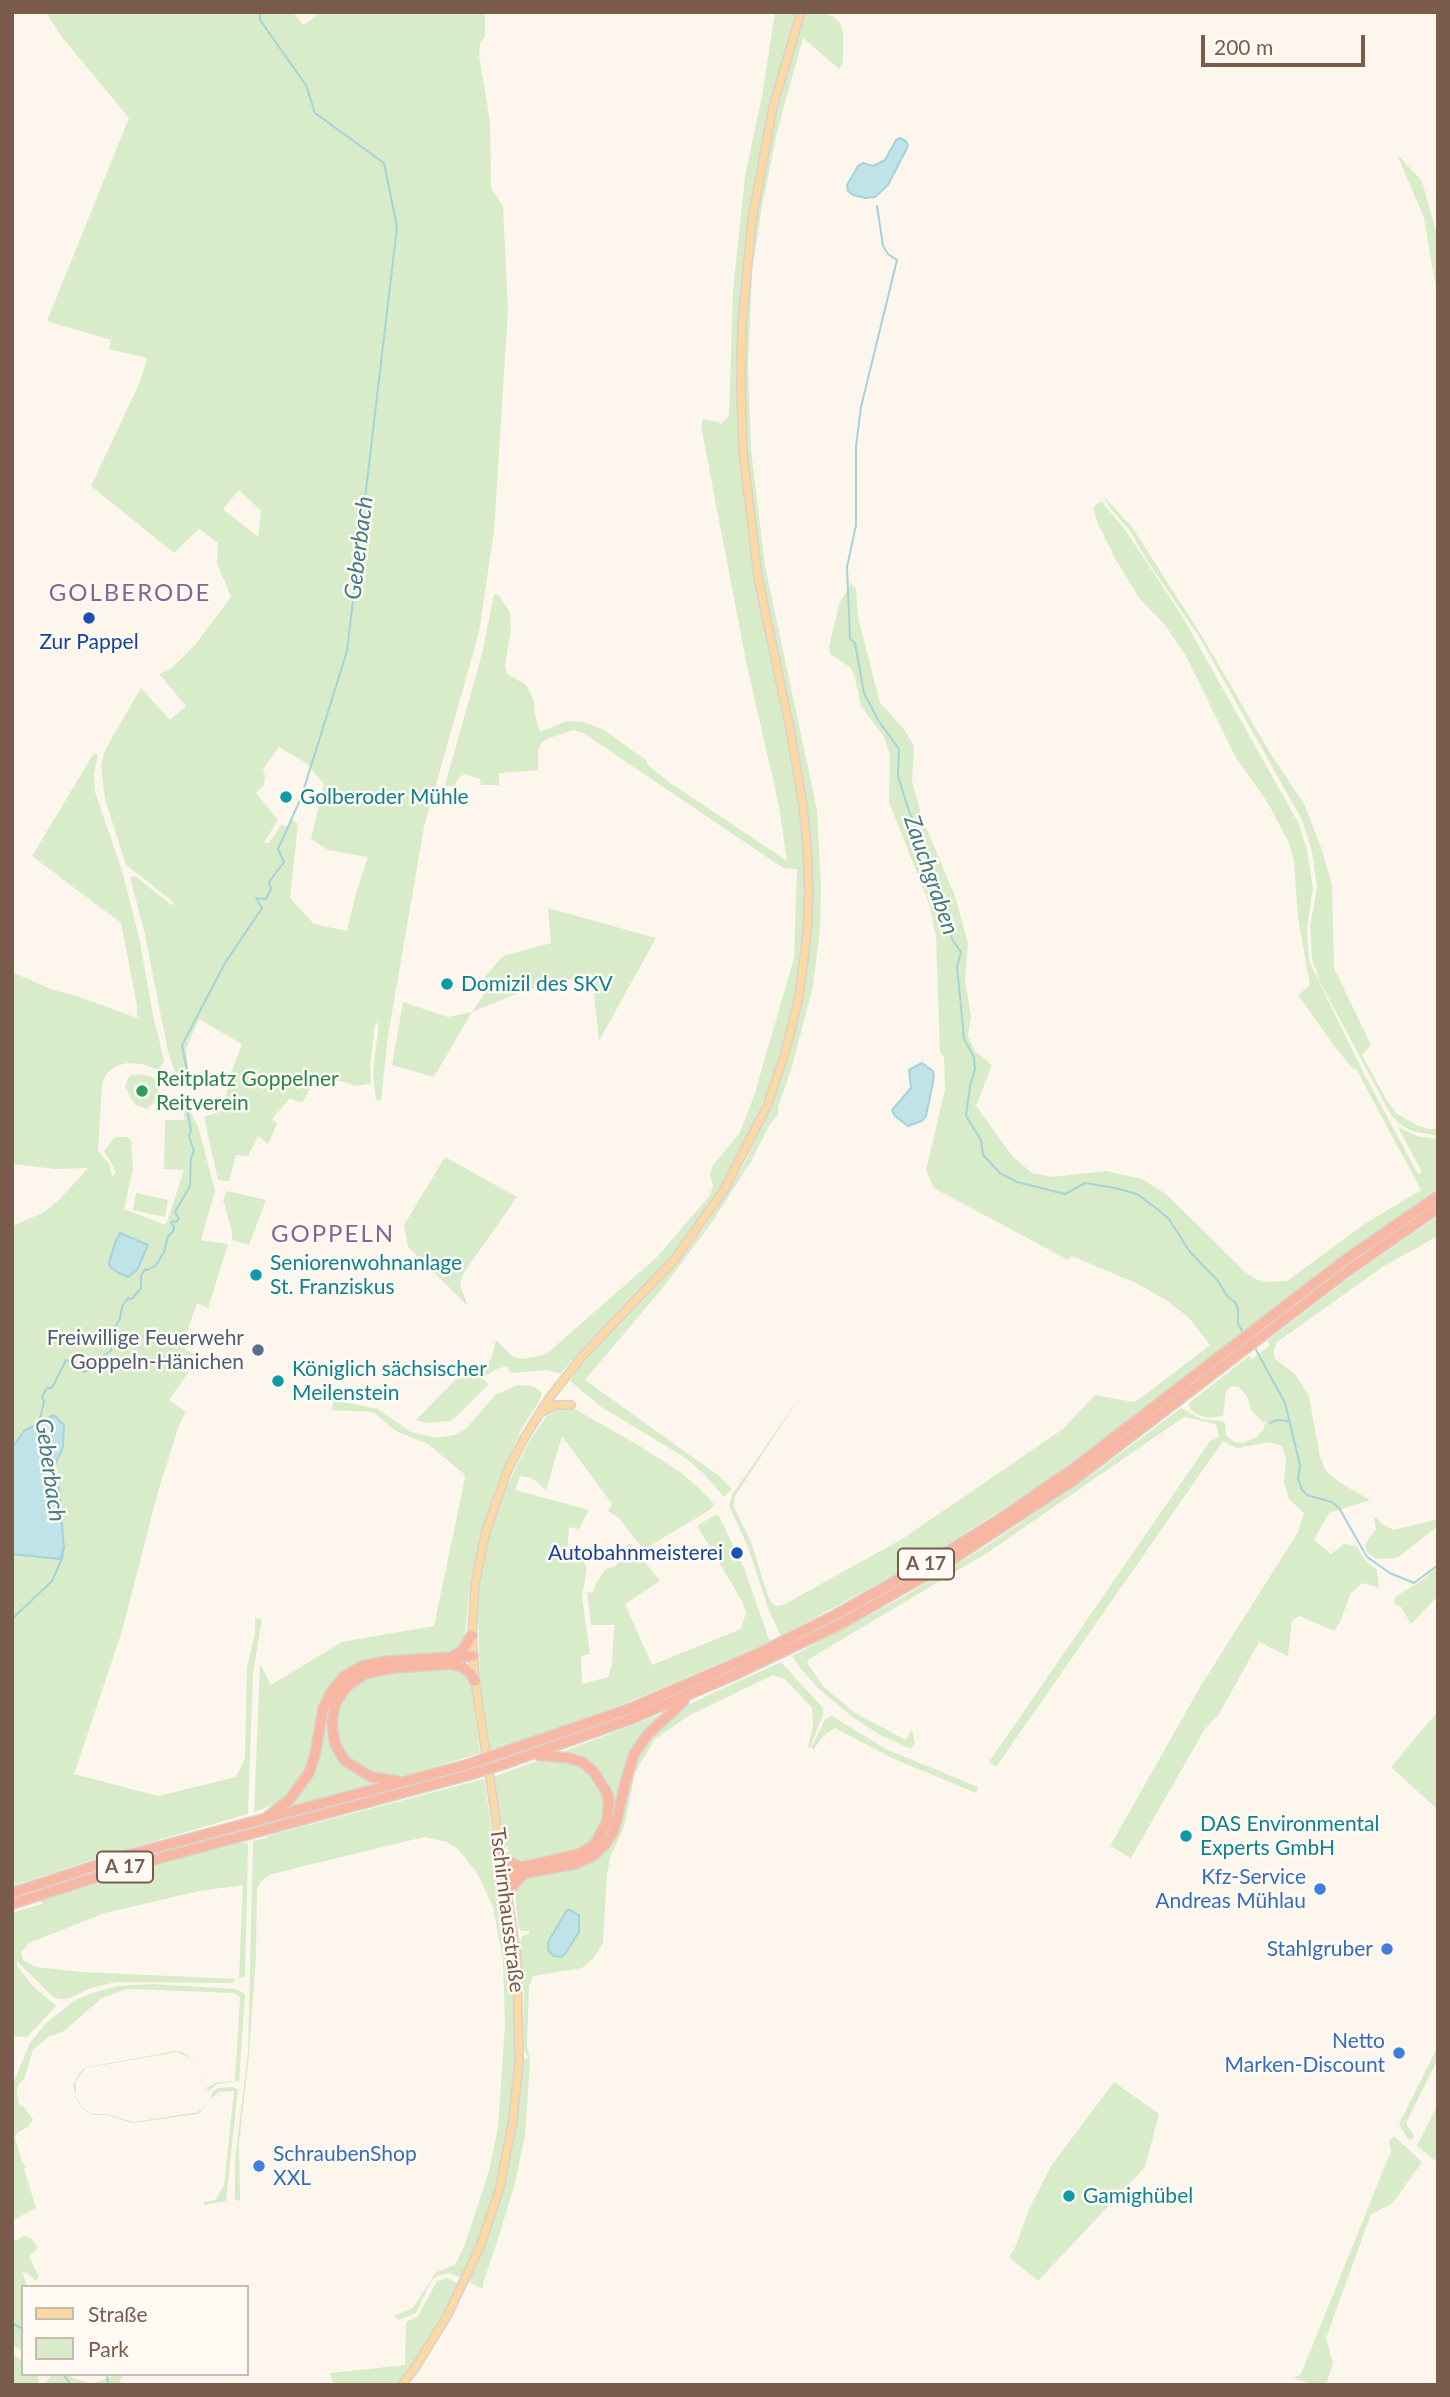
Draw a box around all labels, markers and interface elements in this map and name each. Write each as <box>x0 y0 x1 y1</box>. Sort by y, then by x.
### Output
scale bar <box>1205 21 1370 65</box>
text: 200 m <box>1214 34 1273 59</box>
water label: Geberbach <box>339 495 379 601</box>
district label: GOLBERODE <box>50 579 210 607</box>
marker: Zur Pappel <box>81 610 97 626</box>
place label: Zur Pappel <box>39 629 139 655</box>
place label: Golberoder Mühle <box>300 784 469 810</box>
marker: Golberoder Mühle <box>278 789 294 805</box>
water label: Zauchgraben <box>898 812 964 938</box>
place label: Domizil des SKV <box>461 971 613 997</box>
marker: Domizil des SKV <box>439 976 455 992</box>
place label: Reitplatz Goppelner Reitverein <box>156 1066 339 1116</box>
marker: Reitplatz Goppelner Reitverein <box>134 1083 150 1099</box>
district label: GOPPELN <box>272 1220 394 1248</box>
place label: Seniorenwohnanlage St. Franziskus <box>270 1250 462 1300</box>
marker: Seniorenwohnanlage St. Franziskus <box>248 1267 264 1283</box>
place label: Freiwillige Feuerwehr Goppeln-Hänichen <box>47 1325 244 1375</box>
marker: Freiwillige Feuerwehr Goppeln-Hänichen <box>250 1342 266 1358</box>
place label: Königlich sächsischer Meilenstein <box>292 1356 487 1406</box>
marker: Königlich sächsischer Meilenstein <box>270 1373 286 1389</box>
water label: Geberbach <box>29 1417 71 1523</box>
place label: Autobahnmeisterei <box>548 1540 723 1566</box>
marker: Autobahnmeisterei <box>729 1545 745 1561</box>
road number: A 17 <box>898 1548 954 1580</box>
place label: DAS Environmental Experts GmbH <box>1200 1811 1379 1861</box>
street label: Tschirnhausstraße <box>484 1826 530 1994</box>
marker: DAS Environmental Experts GmbH <box>1178 1828 1194 1844</box>
road number: A 17 <box>97 1852 153 1882</box>
place label: Kfz-Service Andreas Mühlau <box>1155 1864 1306 1914</box>
marker: Kfz-Service Andreas Mühlau <box>1312 1881 1328 1897</box>
place label: Stahlgruber <box>1267 1936 1373 1962</box>
marker: Stahlgruber <box>1379 1941 1395 1957</box>
place label: Netto Marken-Discount <box>1225 2028 1385 2078</box>
marker: Netto Marken-Discount <box>1391 2045 1407 2061</box>
place label: SchraubenShop XXL <box>273 2141 417 2191</box>
marker: SchraubenShop XXL <box>251 2158 267 2174</box>
place label: Gamighübel <box>1083 2183 1193 2209</box>
marker: Gamighübel <box>1061 2188 1077 2204</box>
legend <box>21 2285 248 2376</box>
text: Straße <box>88 2301 148 2326</box>
text: Park <box>88 2336 129 2361</box>

